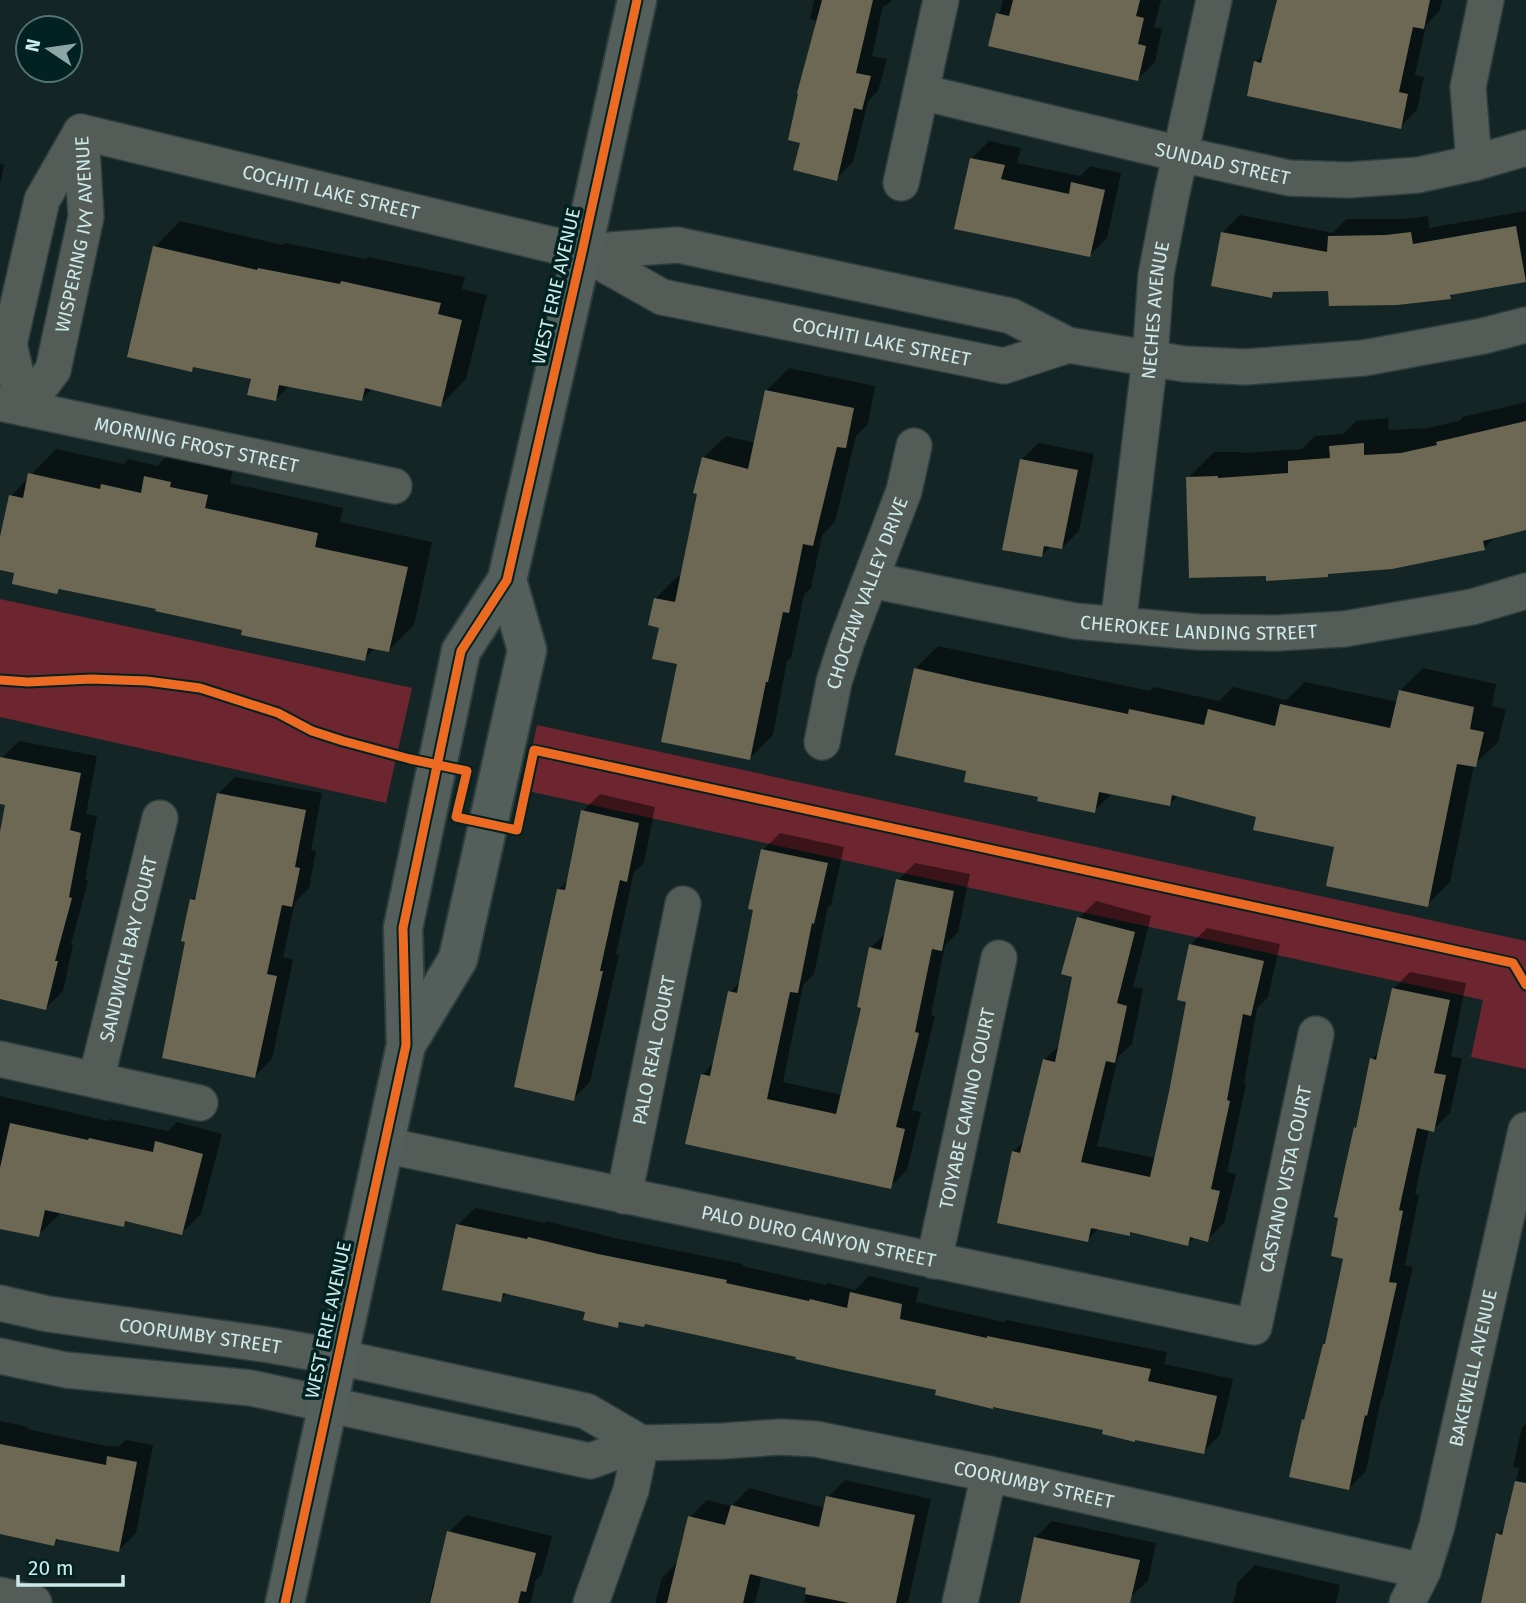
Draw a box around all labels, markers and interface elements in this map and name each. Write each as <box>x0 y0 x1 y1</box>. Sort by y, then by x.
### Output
north arrow <box>14 14 84 84</box>
text: N <box>20 37 46 54</box>
street label: WISPERING IVY AVENUE <box>50 135 98 335</box>
street label: SUNDAD STREET <box>1153 137 1292 189</box>
street label: COCHITI LAKE STREET <box>240 160 422 224</box>
street label: WEST ERIE AVENUE <box>527 205 585 367</box>
street label: NECHES AVENUE <box>1136 239 1174 381</box>
street label: COCHITI LAKE STREET <box>790 312 973 371</box>
street label: MORNING FROST STREET <box>93 412 301 477</box>
street label: CHOCTAW VALLEY DRIVE <box>821 493 912 691</box>
street label: CHEROKEE LANDING STREET <box>1079 610 1318 645</box>
street label: SANDWICH BAY COURT <box>94 854 162 1044</box>
street label: PALO REAL COURT <box>627 973 680 1127</box>
street label: TOIYABE CAMINO COURT <box>934 1006 1000 1211</box>
street label: CASTANO VISTA COURT <box>1254 1083 1316 1275</box>
street label: PALO DURO CANYON STREET <box>699 1200 938 1272</box>
street label: WEST ERIE AVENUE <box>300 1239 356 1401</box>
street label: BAKEWELL AVENUE <box>1444 1287 1501 1449</box>
street label: COORUMBY STREET <box>118 1313 283 1358</box>
street label: COORUMBY STREET <box>952 1456 1116 1513</box>
scale bar <box>18 1544 122 1588</box>
text: 20 m <box>28 1555 74 1581</box>

